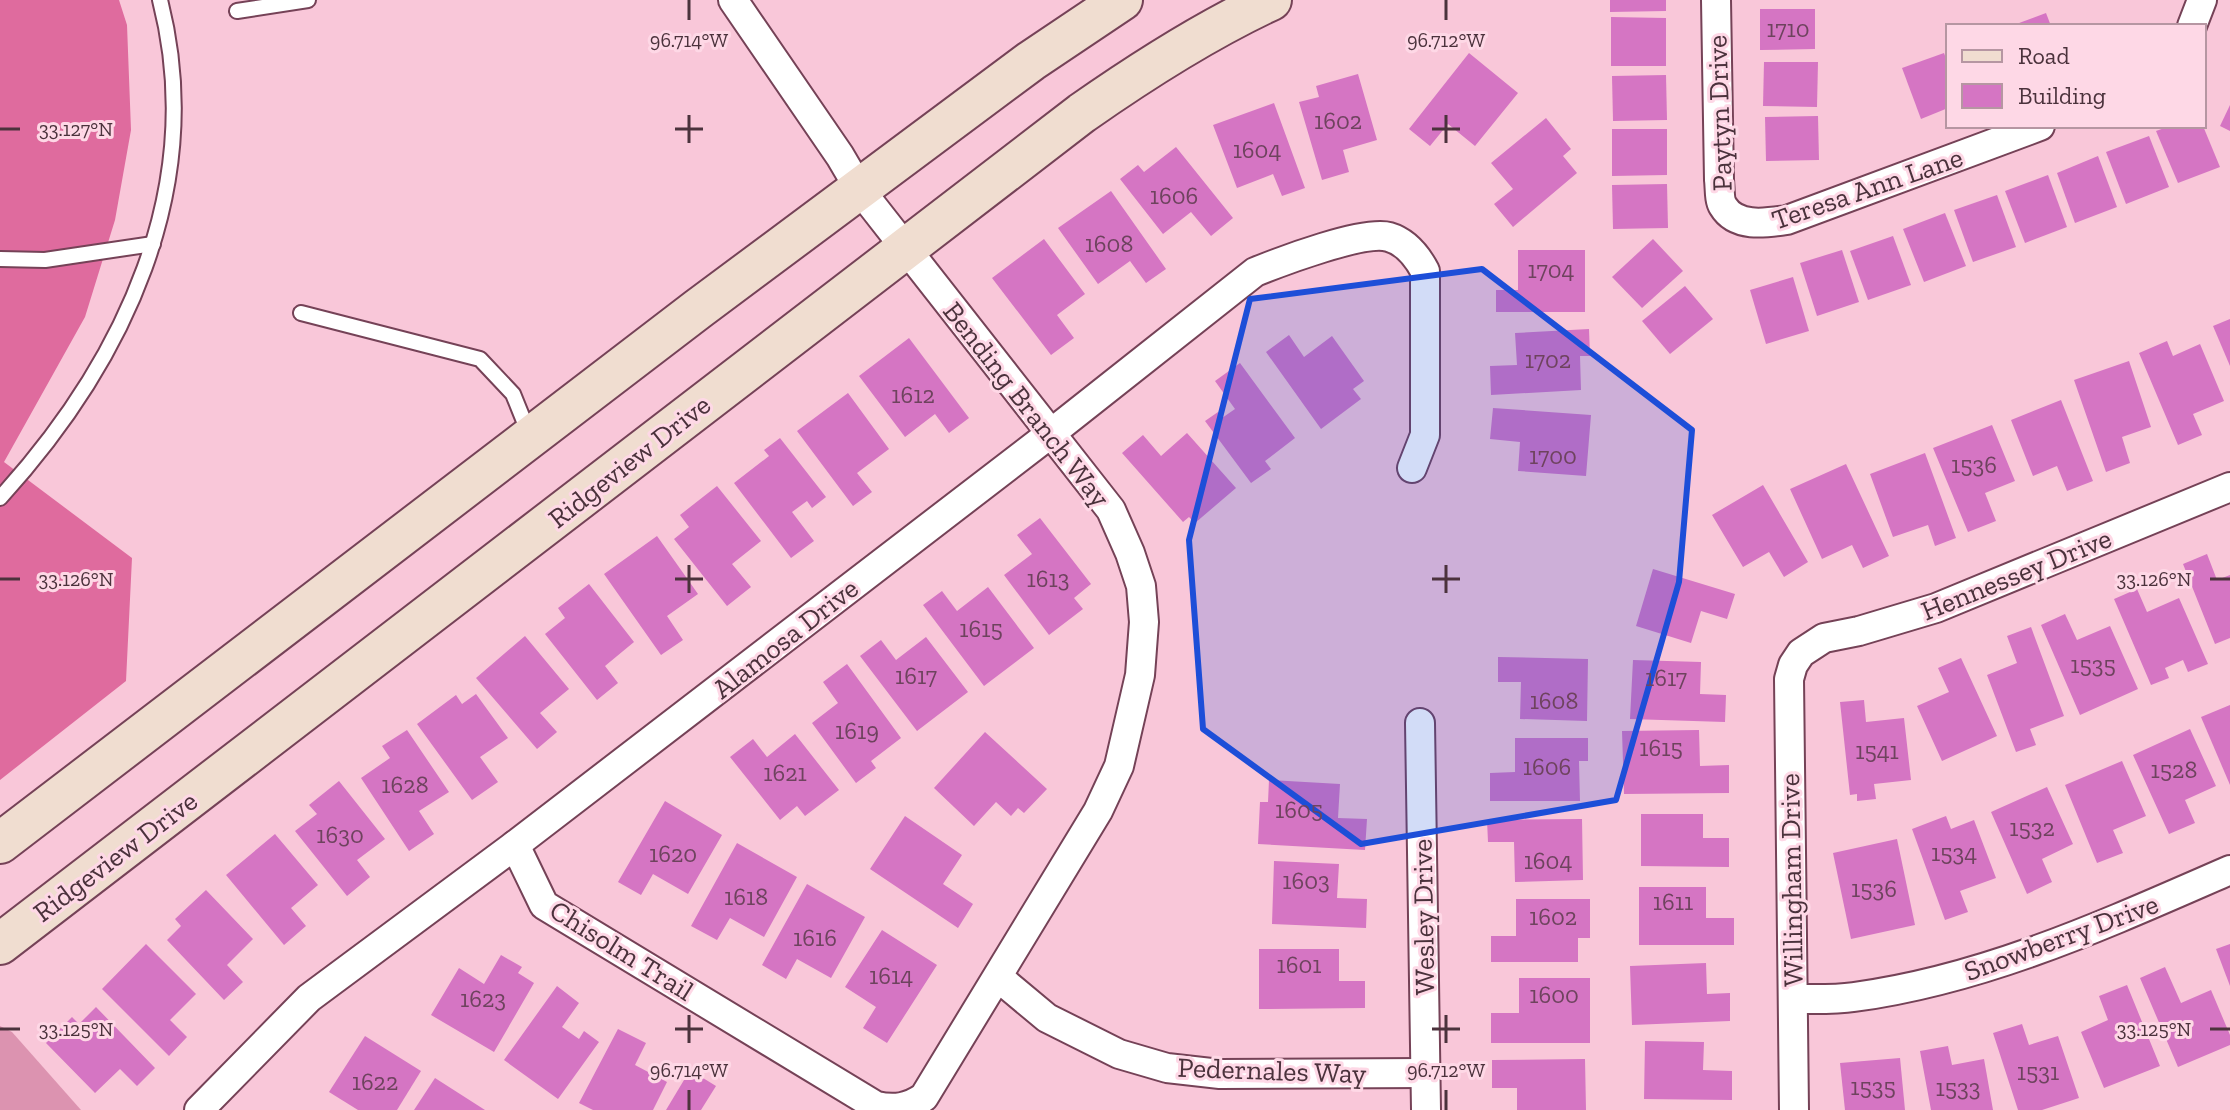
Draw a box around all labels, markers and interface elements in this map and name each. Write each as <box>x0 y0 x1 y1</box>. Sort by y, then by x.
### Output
house number: 1710 <box>1766 14 1810 43</box>
legend <box>1946 24 2206 128</box>
text: 96.714°W <box>650 28 728 52</box>
text: 96.712°W <box>1407 28 1485 52</box>
street label: Paytyn Drive <box>1700 34 1739 192</box>
text: Road <box>2018 41 2070 70</box>
text: Building <box>2018 81 2106 110</box>
house number: 1602 <box>1314 106 1362 135</box>
text: 33.127°N <box>39 117 113 141</box>
house number: 1604 <box>1233 135 1281 164</box>
street label: Teresa Ann Lane <box>1767 140 1967 237</box>
house number: 1606 <box>1150 181 1198 210</box>
house number: 1608 <box>1085 229 1133 258</box>
house number: 1704 <box>1528 255 1575 284</box>
street label: Bending Branch Way <box>936 295 1117 514</box>
house number: 1702 <box>1525 345 1571 374</box>
house number: 1612 <box>891 380 935 409</box>
street label: Ridgeview Drive <box>542 388 717 535</box>
house number: 1700 <box>1529 441 1577 470</box>
house number: 1536 <box>1951 450 1997 479</box>
street label: Hennessey Drive <box>1916 521 2116 628</box>
house number: 1613 <box>1027 564 1069 593</box>
text: 33.126°N <box>38 567 114 591</box>
text: 33.126°N <box>2116 567 2192 591</box>
street label: Alamosa Drive <box>706 571 865 705</box>
house number: 1615 <box>959 614 1003 643</box>
house number: 1535 <box>2070 650 2116 679</box>
house number: 1617 <box>895 661 937 690</box>
house number: 1617 <box>1645 663 1687 692</box>
house number: 1608 <box>1530 686 1578 715</box>
house number: 1619 <box>835 716 879 745</box>
house number: 1615 <box>1639 733 1683 762</box>
house number: 1541 <box>1855 736 1899 765</box>
house number: 1606 <box>1523 752 1571 781</box>
house number: 1528 <box>2151 755 2197 784</box>
house number: 1621 <box>763 758 807 787</box>
house number: 1628 <box>381 770 429 799</box>
street label: Willingham Drive <box>1773 773 1810 987</box>
street label: Ridgeview Drive <box>27 784 204 929</box>
house number: 1605 <box>1275 795 1323 824</box>
house number: 1532 <box>2009 813 2055 842</box>
house number: 1630 <box>316 820 364 849</box>
house number: 1534 <box>1931 838 1977 867</box>
house number: 1620 <box>649 839 697 868</box>
street label: Wesley Drive <box>1406 839 1441 995</box>
house number: 1604 <box>1524 846 1572 875</box>
house number: 1603 <box>1282 866 1330 895</box>
house number: 1536 <box>1851 874 1897 903</box>
house number: 1618 <box>724 882 768 911</box>
house number: 1611 <box>1653 887 1693 916</box>
street label: Snowberry Drive <box>1960 887 2163 988</box>
street label: Chisolm Trail <box>544 893 700 1008</box>
house number: 1602 <box>1529 902 1577 931</box>
house number: 1616 <box>793 923 837 952</box>
house number: 1601 <box>1276 950 1322 979</box>
house number: 1614 <box>869 961 913 990</box>
house number: 1600 <box>1529 980 1579 1009</box>
house number: 1623 <box>460 984 506 1013</box>
text: 33.125°N <box>39 1017 114 1041</box>
text: 33.125°N <box>2117 1017 2192 1041</box>
street label: Pedernales Way <box>1177 1051 1368 1090</box>
house number: 1531 <box>2017 1057 2059 1086</box>
text: 96.714°W <box>650 1058 728 1082</box>
text: 96.712°W <box>1407 1058 1485 1082</box>
house number: 1622 <box>352 1067 398 1096</box>
house number: 1535 <box>1850 1072 1896 1101</box>
house number: 1533 <box>1936 1073 1981 1102</box>

